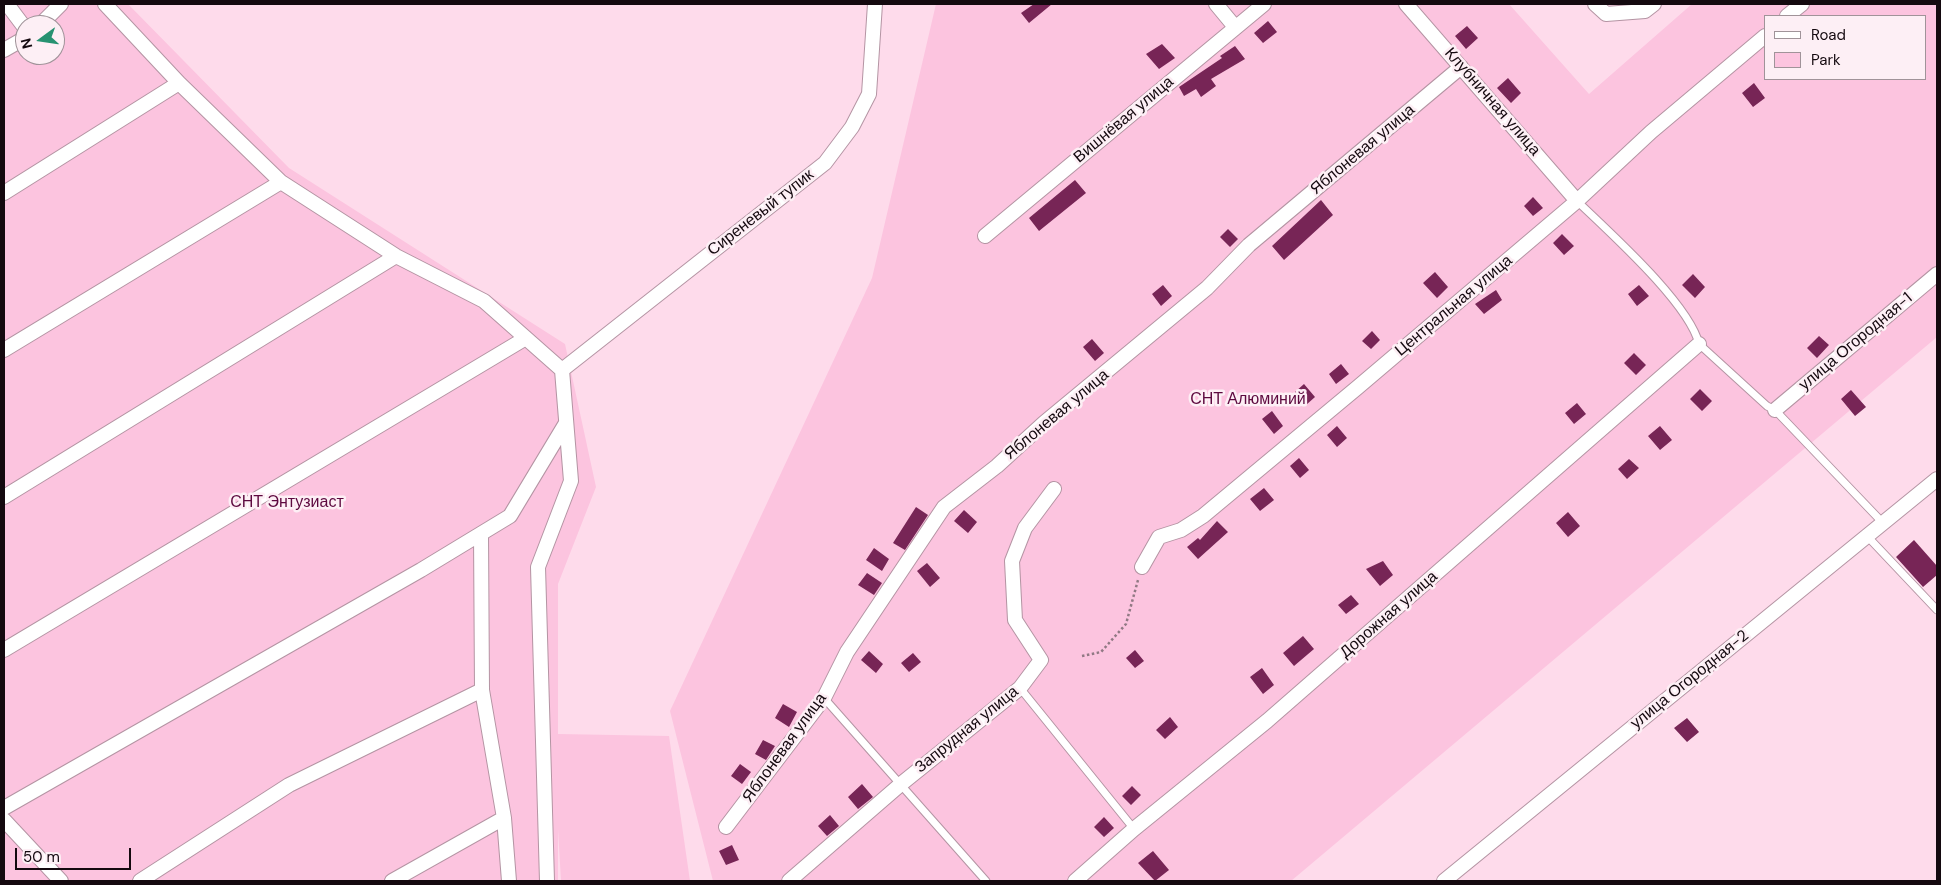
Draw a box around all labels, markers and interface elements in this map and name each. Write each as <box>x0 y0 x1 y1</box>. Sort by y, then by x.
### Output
north arrow <box>15 15 65 65</box>
legend <box>1764 15 1926 80</box>
text: Road <box>1811 25 1846 45</box>
text: N <box>16 36 36 51</box>
street label: Клубничная улица <box>1440 44 1544 160</box>
text: Park <box>1811 50 1841 70</box>
street label: Вишнёвая улица <box>1070 73 1178 167</box>
street label: Яблоневая улица <box>1307 101 1419 199</box>
street label: Сиреневый тупик <box>704 166 818 260</box>
street label: Центральная улица <box>1392 251 1516 361</box>
street label: улица Огородная-1 <box>1795 289 1917 395</box>
street label: Яблоневая улица <box>1001 366 1113 464</box>
park label: СНТ Алюминий <box>1190 390 1306 410</box>
park label: СНТ Энтузиаст <box>230 493 344 513</box>
street label: Дорожная улица <box>1336 567 1442 663</box>
street label: улица Огородная-2 <box>1627 627 1753 733</box>
street label: Запрудная улица <box>911 682 1023 778</box>
street label: Яблоневая улица <box>739 690 831 806</box>
scale bar <box>18 838 134 870</box>
text: 50 m <box>23 847 60 867</box>

